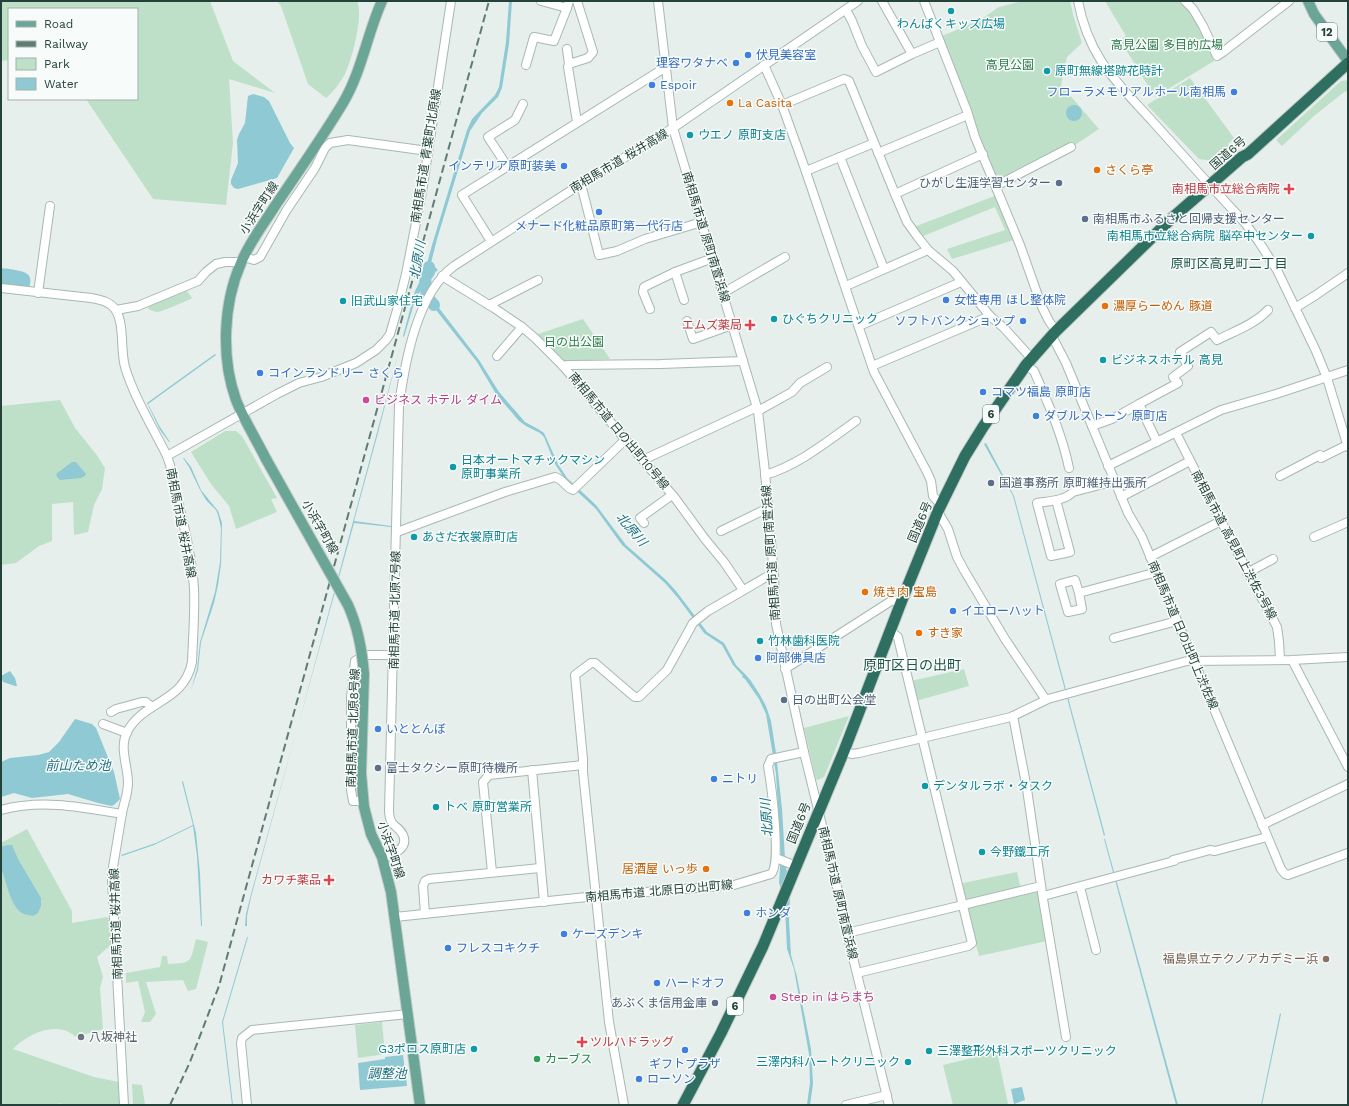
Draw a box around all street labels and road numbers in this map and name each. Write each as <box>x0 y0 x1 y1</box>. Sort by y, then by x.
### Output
road number: 12 <box>1317 23 1337 41</box>
street label: 南相馬市道 青葉町北原線 <box>408 88 444 224</box>
street label: 南相馬市道 桜井高線 <box>567 126 671 196</box>
street label: 国道6号 <box>1207 134 1249 172</box>
street label: 南相馬市道 原町南萱浜線 <box>679 170 733 304</box>
street label: 小浜字町線 <box>237 179 281 237</box>
street label: 南相馬市道 日の出町10号線 <box>566 370 672 492</box>
road number: 6 <box>983 405 999 423</box>
street label: 南相馬市道 桜井高線 <box>163 467 199 579</box>
street label: 南相馬市道 高見町上渋佐3号線 <box>1189 468 1279 622</box>
street label: 南相馬市道 原町南萱浜線 <box>759 485 783 621</box>
street label: 小浜字町線 <box>299 498 341 556</box>
street label: 国道6号 <box>905 499 935 545</box>
street label: 南相馬市道 北原7号線 <box>387 550 403 670</box>
street label: 南相馬市道 日の出町上渋佐線 <box>1145 559 1221 711</box>
street label: 南相馬市道 北原8号線 <box>344 668 362 788</box>
street label: 国道6号 <box>784 800 814 846</box>
street label: 小浜字町線 <box>375 819 407 881</box>
street label: 南相馬市道 原町南萱浜線 <box>816 825 860 961</box>
street label: 南相馬市道 桜井高線 <box>107 868 125 980</box>
street label: 南相馬市道 北原日の出町線 <box>585 878 733 904</box>
road number: 6 <box>727 997 743 1015</box>

